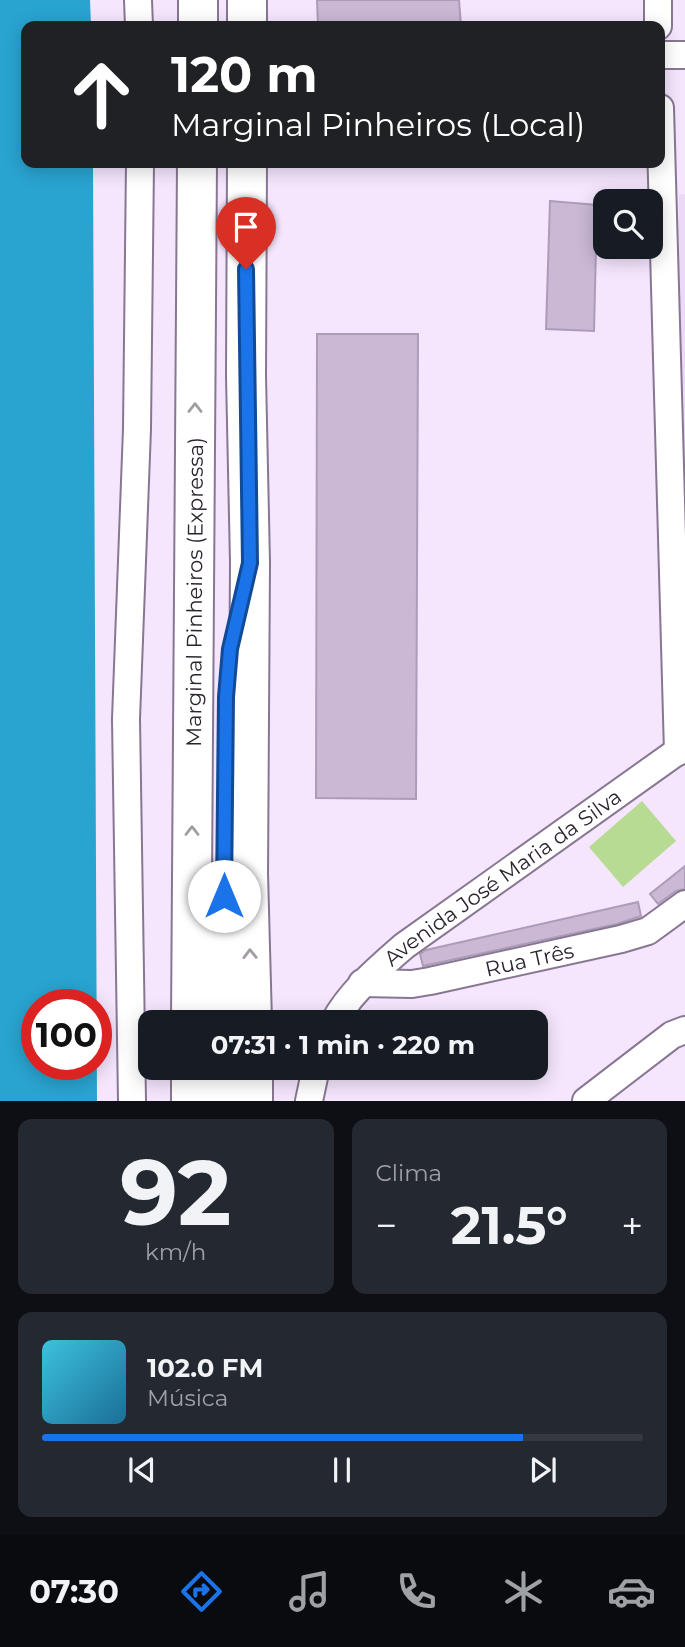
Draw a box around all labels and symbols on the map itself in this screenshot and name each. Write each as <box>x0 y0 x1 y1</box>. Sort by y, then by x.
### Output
pin <box>216 197 276 269</box>
one-way arrow <box>187 402 203 413</box>
street label: Marginal Pinheiros (Expressa) <box>180 437 208 747</box>
street label: Avenida José Maria da Silva <box>378 783 626 971</box>
one-way arrow <box>184 826 200 836</box>
position arrow <box>187 859 261 933</box>
street label: Rua Três <box>483 937 576 981</box>
one-way arrow <box>242 948 258 959</box>
speed limit sign: 100 <box>21 989 112 1080</box>

